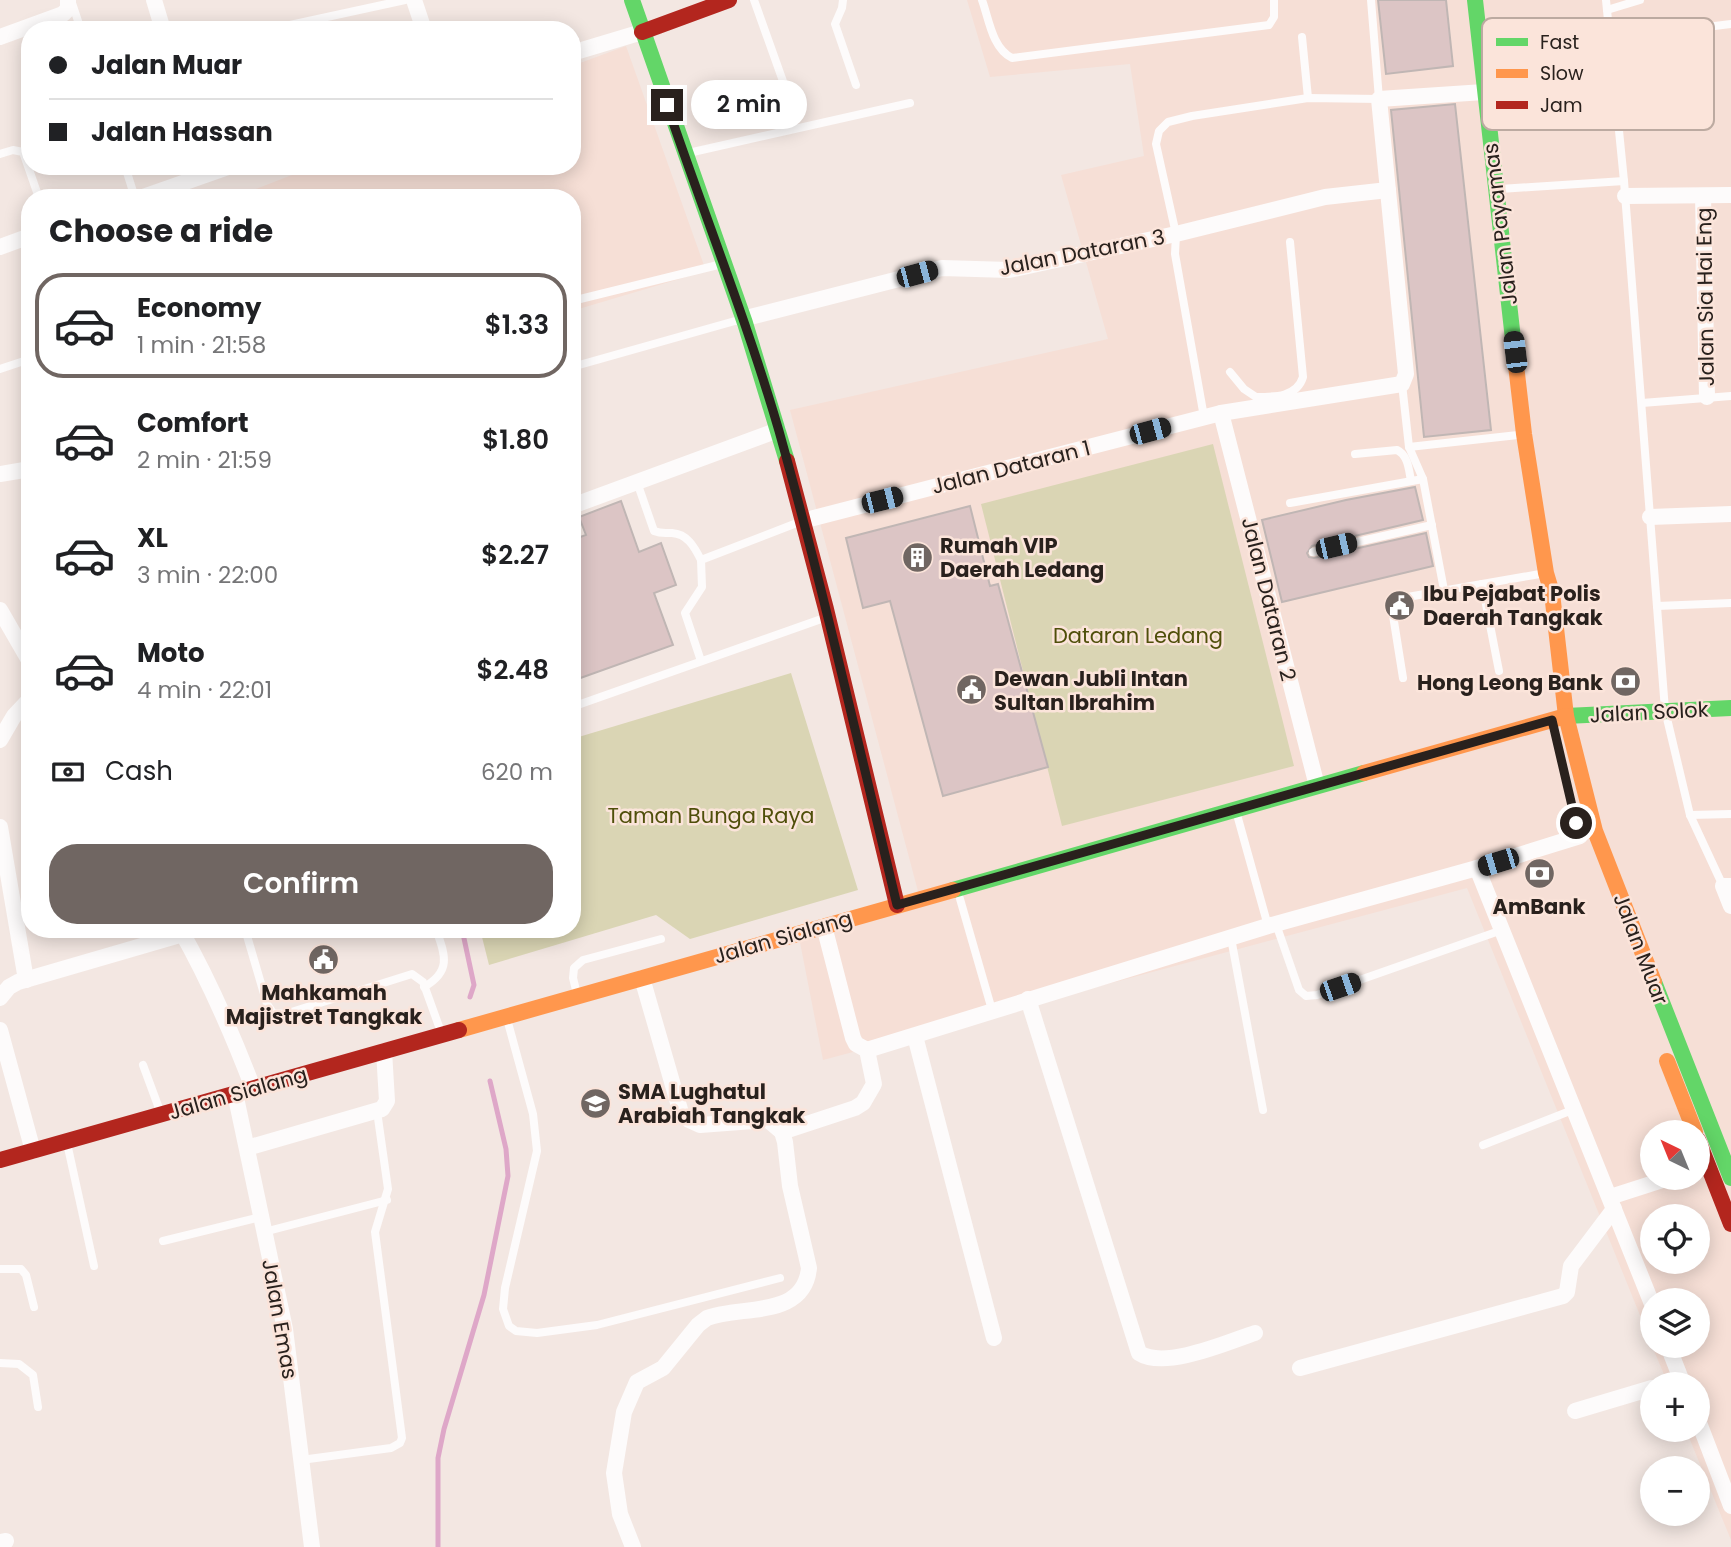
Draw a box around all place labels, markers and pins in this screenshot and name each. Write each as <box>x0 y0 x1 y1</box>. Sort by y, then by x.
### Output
place label: Rumah VIP Daerah Ledang <box>940 531 1104 584</box>
building icon: Rumah VIP Daerah Ledang <box>900 540 934 574</box>
place label: Ibu Pejabat Polis Daerah Tangkak <box>1423 579 1603 632</box>
public building icon: Ibu Pejabat Polis Daerah Tangkak <box>1383 588 1417 622</box>
place label: Dewan Jubli Intan Sultan Ibrahim <box>994 664 1188 717</box>
bank icon: Hong Leong Bank <box>1609 665 1643 699</box>
place label: Hong Leong Bank <box>1417 668 1603 697</box>
public building icon: Dewan Jubli Intan Sultan Ibrahim <box>954 673 988 707</box>
bank icon: AmBank <box>1522 857 1556 891</box>
place label: AmBank <box>1493 892 1585 921</box>
public building icon: Mahkamah Majistret Tangkak <box>307 943 341 977</box>
place label: Mahkamah Majistret Tangkak <box>226 978 422 1031</box>
place label: SMA Lughatul Arabiah Tangkak <box>618 1077 805 1130</box>
school or university icon: SMA Lughatul Arabiah Tangkak <box>578 1086 612 1120</box>

